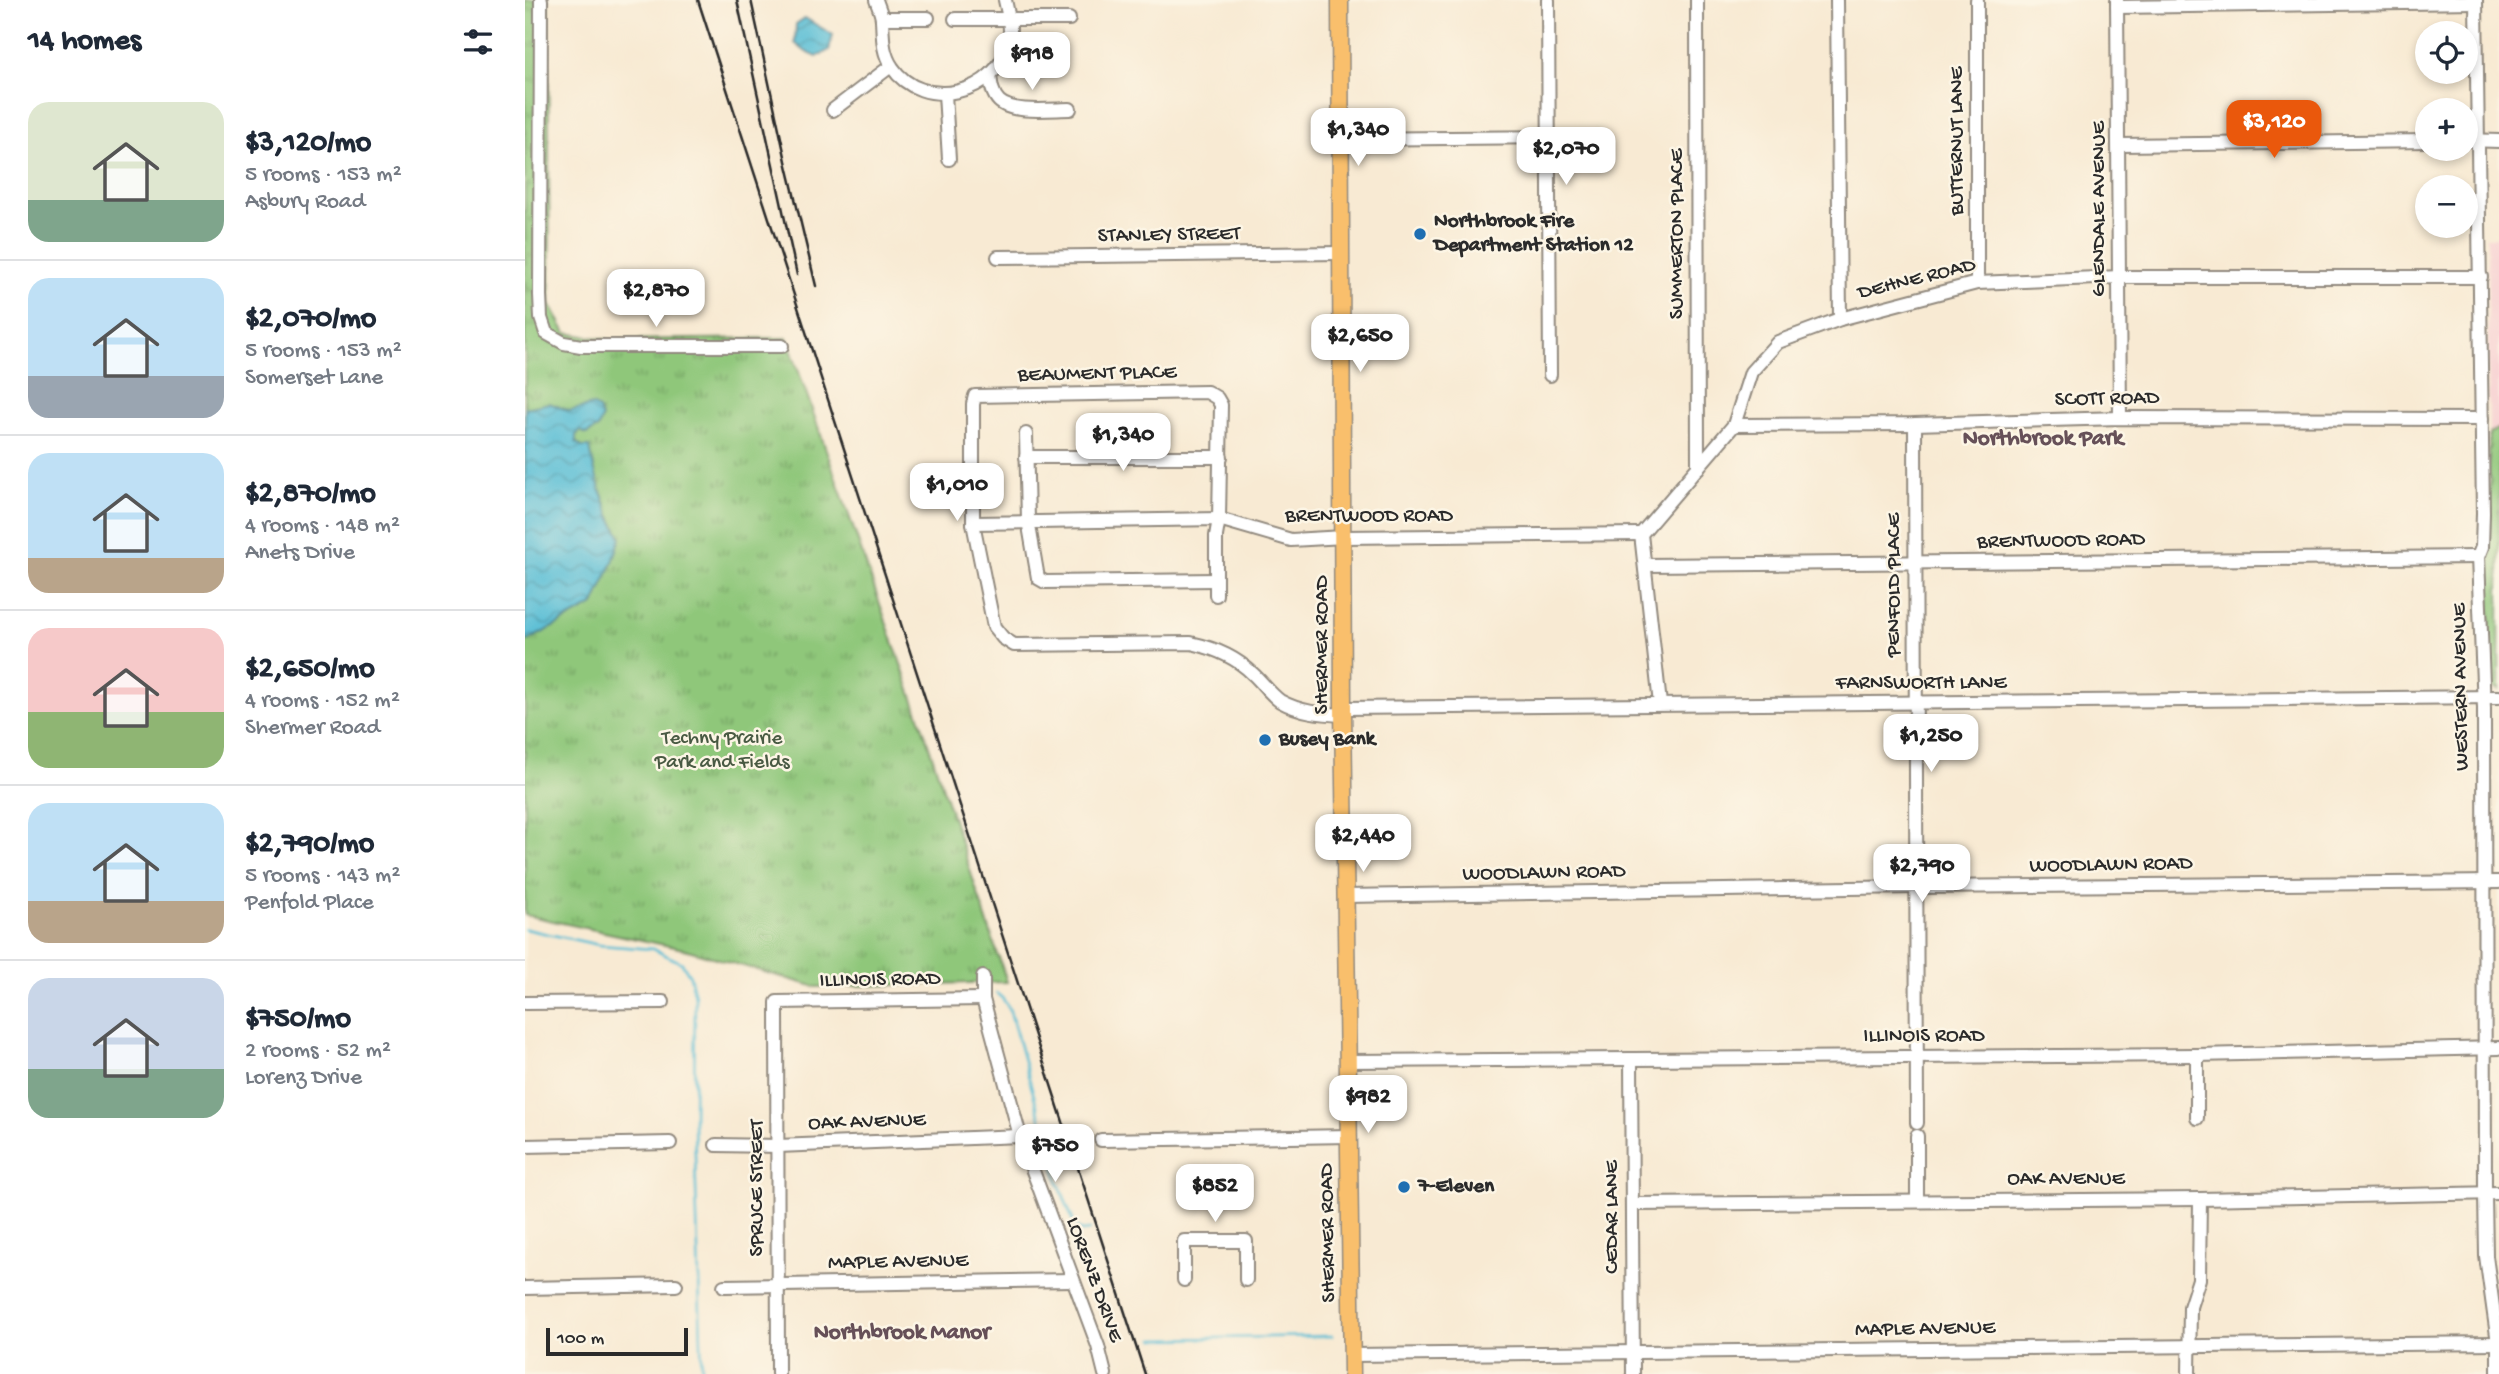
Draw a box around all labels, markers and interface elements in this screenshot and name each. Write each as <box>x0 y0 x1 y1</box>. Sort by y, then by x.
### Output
map controls <box>2415 21 2478 238</box>
button: locate <box>2415 21 2478 84</box>
icon: filters <box>459 23 497 61</box>
text: 14 homes <box>28 25 141 60</box>
pin: $918 <box>991 32 1073 92</box>
text: $918 <box>1010 41 1054 68</box>
street label: BUTTERNUT LANE <box>1946 66 1971 216</box>
button: + <box>2415 98 2478 161</box>
pin: $3,120 <box>2217 100 2331 160</box>
pin: $1,340 <box>1301 108 1415 168</box>
text: $3,120 <box>2242 109 2306 136</box>
text: $1,340 <box>1327 117 1389 144</box>
street label: GLENDALE AVENUE <box>2088 120 2113 297</box>
text: $3,120/mo <box>245 127 371 162</box>
pin: $2,070 <box>1509 128 1623 187</box>
icon: home <box>84 130 168 214</box>
text: $2,070 <box>1533 136 1599 163</box>
street label: SUMMERTON PLACE <box>1666 148 1691 319</box>
text: 5 rooms · 153 m² <box>245 162 402 189</box>
button: − <box>2415 175 2478 238</box>
text: Asbury Road <box>245 189 365 216</box>
place label: Northbrook Fire Department Station 12 <box>1432 210 1634 259</box>
street label: STANLEY STREET <box>1098 222 1241 250</box>
marker: Northbrook Fire Department Station 12 <box>1412 226 1428 242</box>
street label: DEHNE ROAD <box>1854 253 1979 307</box>
pin: $2,870 <box>599 270 713 329</box>
text: $2,870 <box>623 278 689 305</box>
text: $2,070/mo <box>245 303 376 338</box>
icon: home <box>84 306 168 390</box>
pin: $2,650 <box>1303 314 1417 374</box>
text: $2,650 <box>1327 323 1393 350</box>
text: 5 rooms · 153 m² <box>245 338 402 365</box>
street label: BEAUMENT PLACE <box>1016 361 1178 389</box>
text: Somerset Lane <box>245 365 383 392</box>
street label: SCOTT ROAD <box>2054 387 2160 413</box>
pin: $1,340 <box>1066 414 1180 473</box>
text: $1,340 <box>1092 422 1154 449</box>
district label: Northbrook Park <box>1963 426 2126 453</box>
pin: $1,010 <box>900 463 1014 523</box>
text: $1,010 <box>926 472 988 499</box>
text: $2,870/mo <box>245 478 376 513</box>
icon: home <box>84 481 168 565</box>
street label: BRENTWOOD ROAD <box>1284 505 1453 530</box>
street label: PENFOLD PLACE <box>1883 512 1908 658</box>
text: 4 rooms · 148 m² <box>245 513 400 540</box>
street label: BRENTWOOD ROAD <box>1976 528 2146 556</box>
text: Anets Drive <box>245 540 355 567</box>
street label: SHERMER ROAD <box>1311 575 1336 715</box>
street label: WESTERN AVENUE <box>2448 602 2476 771</box>
text: $2,650/mo <box>245 653 375 688</box>
icon: home <box>84 656 168 740</box>
street label: FARNSWORTH LANE <box>1834 672 2007 697</box>
text: 4 rooms · 152 m² <box>245 688 400 715</box>
pin: $1,250 <box>1874 714 1988 774</box>
text: Shermer Road <box>245 715 380 742</box>
text: $1,250 <box>1899 723 1963 750</box>
park label: Techny Prairie Park and Fields <box>654 727 791 776</box>
place label: Busey Bank <box>1278 728 1378 753</box>
marker: Busey Bank <box>1257 732 1273 748</box>
pin: $2,440 <box>1306 814 1420 874</box>
text: $2,440 <box>1331 823 1395 850</box>
text: $2,790/mo <box>245 828 374 863</box>
icon: home <box>84 831 168 915</box>
pin: $2,790 <box>1865 844 1979 904</box>
street label: WOODLAWN ROAD <box>2029 852 2193 880</box>
text: $2,790 <box>1889 853 1955 880</box>
street label: WOODLAWN ROAD <box>1462 860 1626 888</box>
text: 5 rooms · 143 m² <box>245 863 400 890</box>
text: Penfold Place <box>245 890 374 917</box>
street label: ILLINOIS ROAD <box>819 967 941 995</box>
text: $750/mo <box>245 1003 351 1038</box>
icon: home <box>84 1006 168 1090</box>
street label: ILLINOIS ROAD <box>1863 1025 1985 1050</box>
text: 2 rooms · 52 m² <box>245 1038 391 1065</box>
text: Lorenz Drive <box>245 1065 362 1092</box>
pin: $982 <box>1327 1076 1409 1135</box>
text: $982 <box>1345 1084 1391 1111</box>
street label: OAK AVENUE <box>808 1108 927 1138</box>
street label: SPRUCE STREET <box>746 1119 771 1256</box>
pin: $750 <box>1014 1124 1096 1184</box>
text: $750 <box>1031 1133 1079 1160</box>
street label: CEDAR LANE <box>1601 1159 1626 1274</box>
street label: SHERMER ROAD <box>1315 1163 1343 1303</box>
pin: $852 <box>1174 1164 1256 1224</box>
street label: OAK AVENUE <box>2007 1168 2126 1193</box>
text: $852 <box>1192 1173 1238 1200</box>
place label: 7-Eleven <box>1417 1175 1495 1200</box>
marker: 7-Eleven <box>1396 1179 1412 1195</box>
street label: LORENZ DRIVE <box>1059 1214 1127 1347</box>
street label: MAPLE AVENUE <box>828 1249 969 1277</box>
street label: MAPLE AVENUE <box>1855 1316 1996 1344</box>
district label: Northbrook Manor <box>814 1320 993 1347</box>
scale bar <box>546 1325 688 1357</box>
text: 100 m <box>557 1328 604 1351</box>

